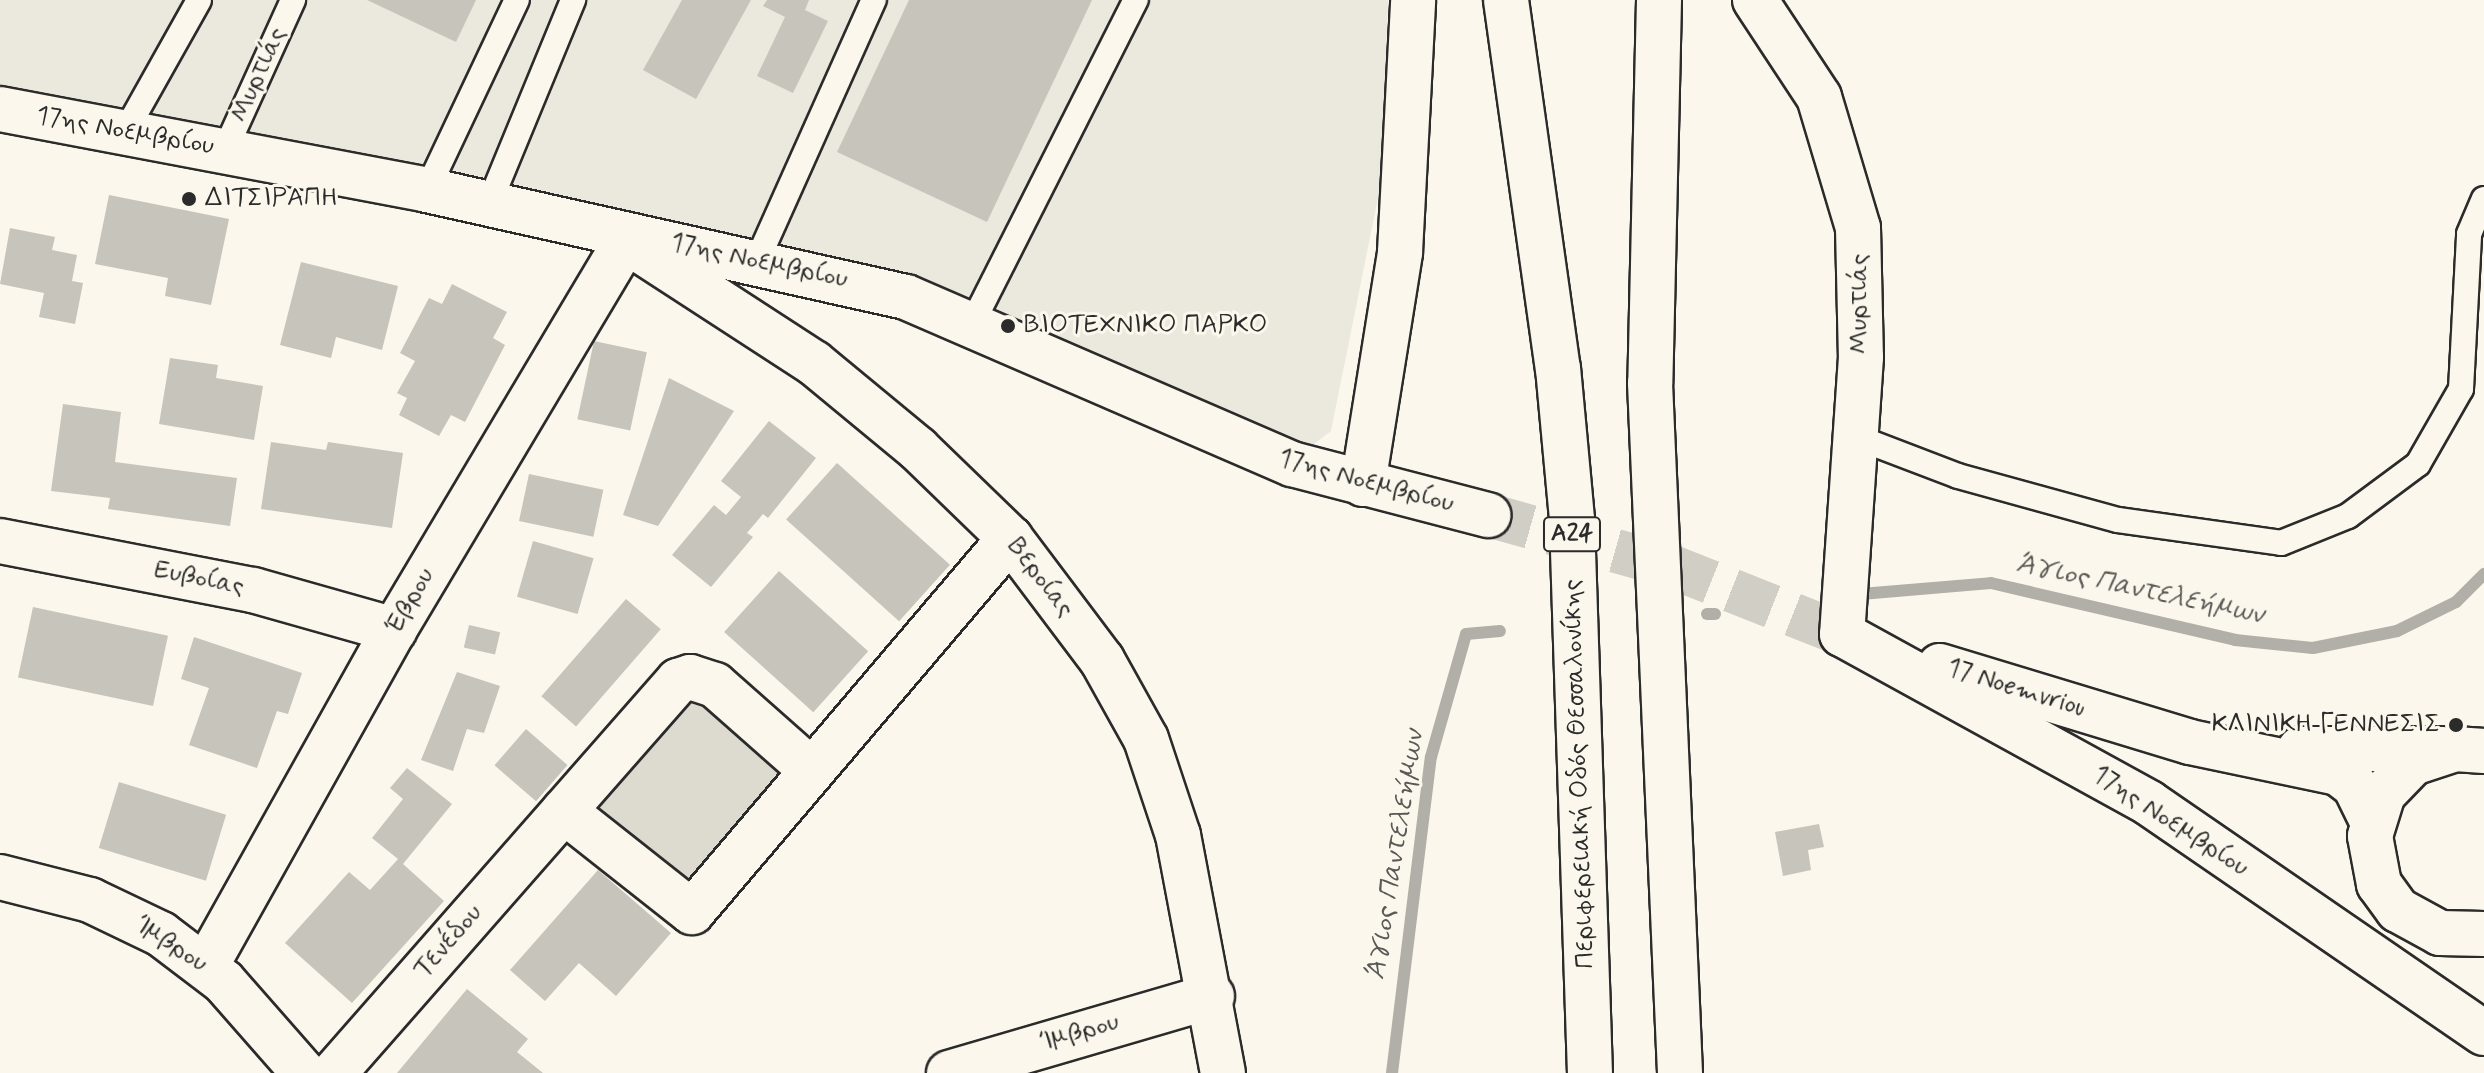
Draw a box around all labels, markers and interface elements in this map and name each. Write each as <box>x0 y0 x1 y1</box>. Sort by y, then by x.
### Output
street label: Μυρτιάς <box>224 23 294 127</box>
street label: 17ης Νοεμβρίου <box>34 101 216 163</box>
place label: ΔΙΤΣΙΡΑΠΗ <box>205 183 338 215</box>
marker: ΔΙΤΣΙΡΑΠΗ <box>180 190 198 208</box>
street label: 17ης Νοεμβρίου <box>668 228 850 296</box>
street label: Μυρτιάς <box>1844 254 1876 354</box>
place label: ΒΙΟΤΕΧΝΙΚΟ ΠΑΡΚΟ <box>1024 310 1267 342</box>
marker: ΒΙΟΤΕΧΝΙΚΟ ΠΑΡΚΟ <box>999 317 1017 335</box>
street label: 17ης Νοεμβρίου <box>1275 444 1457 520</box>
road number: Α24 <box>1542 514 1602 554</box>
street label: Βεροίας <box>999 532 1081 624</box>
water label: Άγιος Παντελεήμων <box>2013 547 2267 633</box>
street label: Ευβοίας <box>151 555 247 603</box>
street label: Έβρου <box>380 563 442 639</box>
street label: Περιφερειακή Οδός Θεσσαλονίκης <box>1558 579 1602 969</box>
street label: 17 Noemvriou <box>1943 653 2089 725</box>
place label: ΚΛΙΝΙΚΗ ΓΕΝΝΕΣΙΣ <box>2212 709 2440 741</box>
marker: ΚΛΙΝΙΚΗ ΓΕΝΝΕΣΙΣ <box>2447 716 2465 734</box>
water label: Άγιος Παντελεήμων <box>1360 728 1432 982</box>
street label: 17ης Νοεμβρίου <box>2086 760 2254 884</box>
street label: Τενέδου <box>408 898 490 986</box>
street label: Ίμβρου <box>129 910 213 980</box>
street label: Ίμβρου <box>1037 1007 1123 1059</box>

